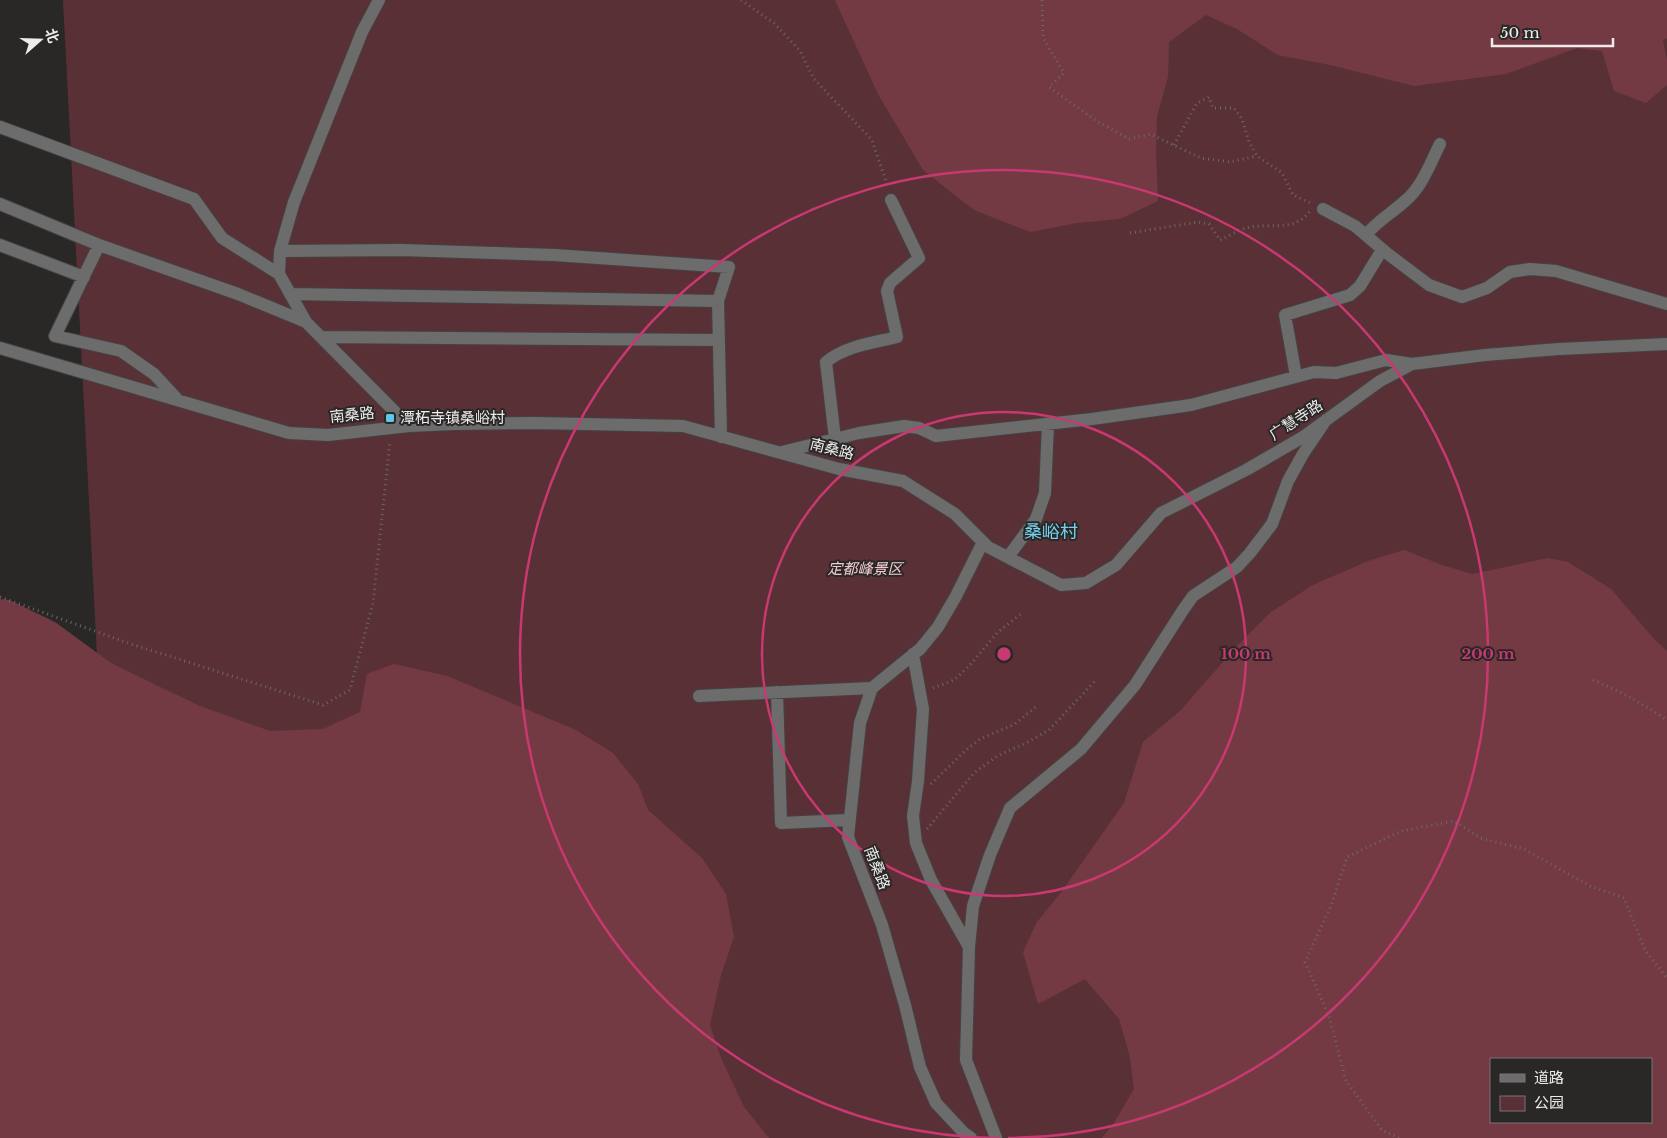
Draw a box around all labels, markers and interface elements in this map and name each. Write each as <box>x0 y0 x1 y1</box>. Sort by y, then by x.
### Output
north arrow <box>15 15 65 65</box>
scale bar <box>1492 15 1613 47</box>
text: 50 m <box>1500 23 1540 42</box>
text: 北 <box>41 26 63 45</box>
street label: 广慧寺路 <box>1265 395 1326 444</box>
street label: 南桑路 <box>329 403 375 426</box>
place label: 潭柘寺镇桑峪村 <box>400 408 505 427</box>
marker: 潭柘寺镇桑峪村 <box>384 412 396 424</box>
street label: 南桑路 <box>808 434 856 463</box>
district label: 桑峪村 <box>1024 521 1078 543</box>
park label: 定都峰景区 <box>827 559 904 578</box>
text: 100 m <box>1221 644 1271 663</box>
text: 200 m <box>1462 644 1515 663</box>
centre of rings <box>995 645 1013 663</box>
street label: 南桑路 <box>861 843 894 892</box>
legend <box>1490 1058 1652 1123</box>
text: 道路 <box>1534 1068 1564 1087</box>
text: 公园 <box>1534 1093 1564 1112</box>

